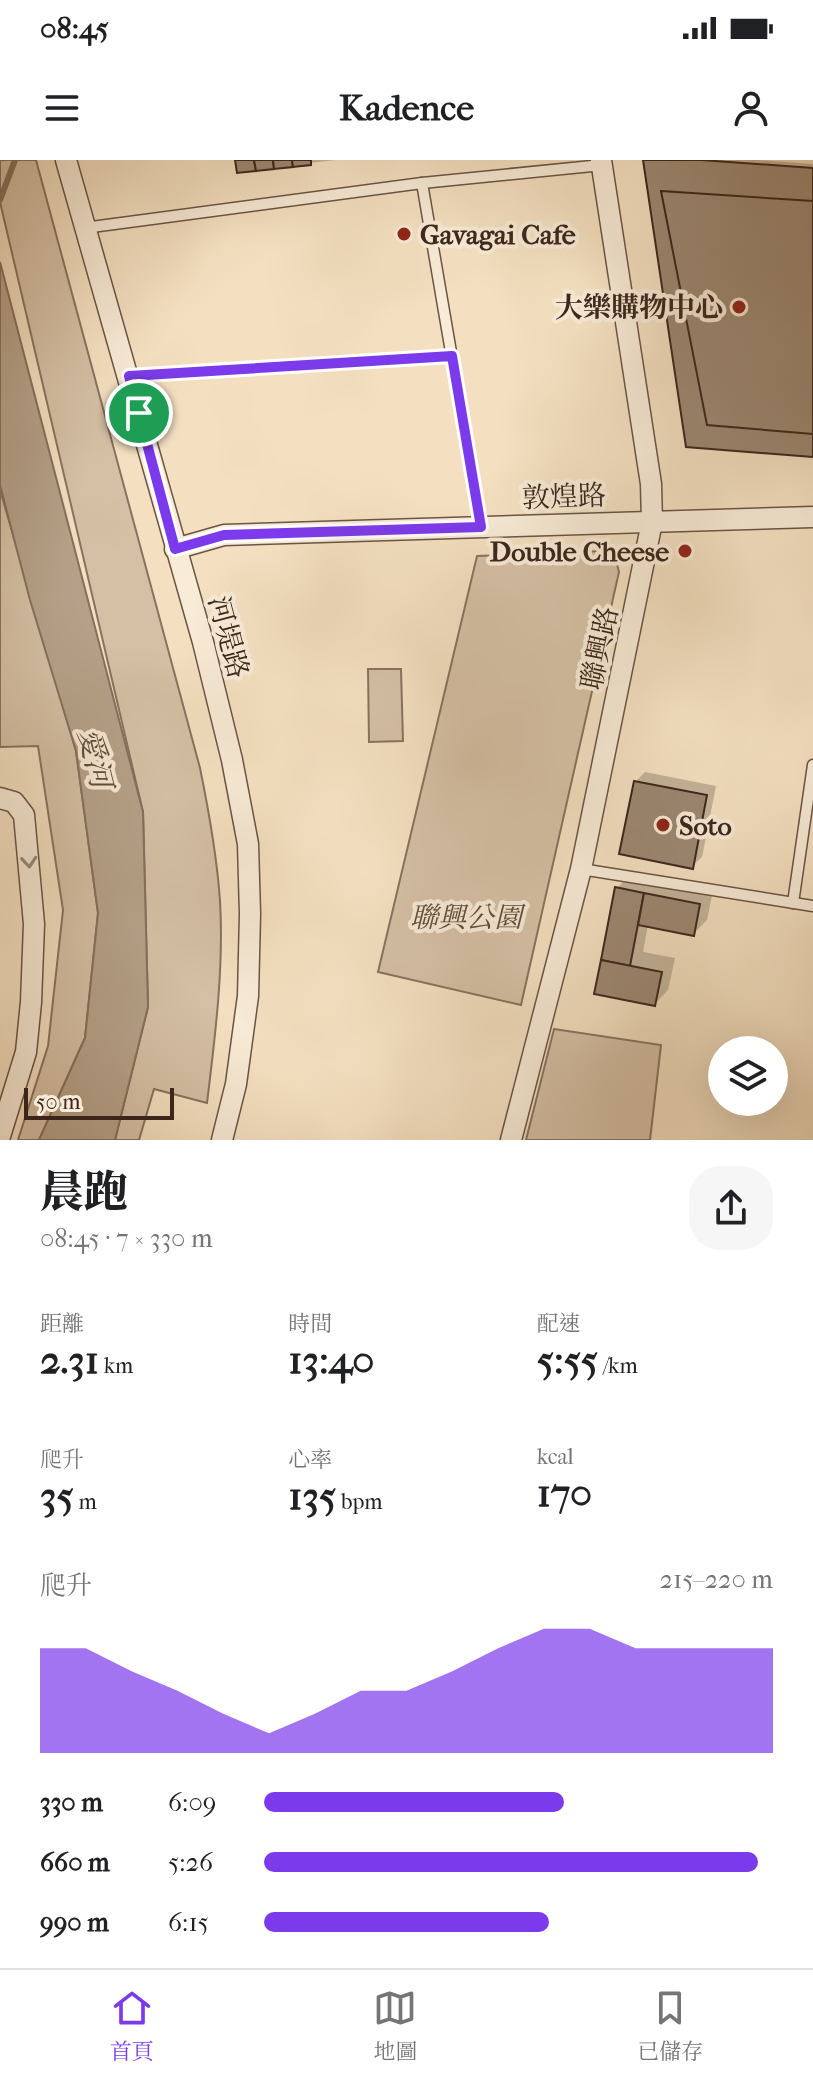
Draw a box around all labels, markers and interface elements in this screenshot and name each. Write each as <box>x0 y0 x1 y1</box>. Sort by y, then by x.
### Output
text: 08:45 <box>40 11 109 46</box>
icon: menu <box>40 86 84 130</box>
icon: person <box>729 86 773 130</box>
text: Kadence <box>339 87 474 129</box>
place label: Gavagai Cafe <box>420 218 576 251</box>
marker: Gavagai Cafe <box>395 225 413 243</box>
place label: 大樂購物中心 <box>555 291 723 324</box>
marker: 大樂購物中心 <box>730 298 748 316</box>
pin <box>105 379 173 447</box>
icon: arrive <box>117 391 161 435</box>
street label: 敦煌路 <box>521 479 607 514</box>
place label: Double Cheese <box>490 535 669 568</box>
marker: Double Cheese <box>676 542 694 560</box>
street label: 河堤路 <box>202 592 255 682</box>
street label: 聯興路 <box>575 604 624 693</box>
water label: 愛河 <box>70 725 120 796</box>
place label: Soto <box>679 809 732 842</box>
marker: Soto <box>654 816 672 834</box>
one-way arrow <box>21 856 38 869</box>
park label: 聯興公園 <box>410 901 526 934</box>
map controls <box>708 1036 788 1116</box>
button: layers <box>708 1036 788 1116</box>
scale bar <box>24 1084 174 1120</box>
text: 50 m <box>36 1089 81 1115</box>
button: share <box>689 1166 773 1250</box>
text: 晨跑 <box>40 1167 128 1218</box>
text: 08:45 · 7 × 330 m <box>40 1223 213 1254</box>
text: 距離 <box>40 1311 84 1337</box>
text: 時間 <box>288 1311 332 1337</box>
text: 配速 <box>537 1311 581 1337</box>
text: 2.31 <box>40 1337 99 1383</box>
text: 13:40 <box>288 1337 374 1383</box>
text: 5:55 <box>537 1337 598 1383</box>
text: km <box>99 1353 133 1379</box>
text: /km <box>598 1353 638 1379</box>
text: kcal <box>537 1444 574 1470</box>
text: 爬升 <box>40 1447 84 1473</box>
text: 心率 <box>288 1447 332 1473</box>
text: 170 <box>537 1470 592 1516</box>
text: 35 <box>40 1473 74 1519</box>
text: 135 <box>288 1473 336 1519</box>
text: m <box>74 1489 97 1515</box>
text: bpm <box>336 1489 383 1515</box>
text: 215–220 m <box>660 1564 773 1595</box>
text: 爬升 <box>40 1570 92 1601</box>
text: 330 m <box>40 1787 103 1818</box>
text: 6:09 <box>168 1787 216 1818</box>
text: 660 m <box>40 1847 110 1878</box>
text: 5:26 <box>168 1847 213 1878</box>
text: 990 m <box>40 1907 109 1938</box>
text: 6:15 <box>168 1907 209 1938</box>
tab: 首頁 <box>110 1986 154 2065</box>
tab: 地圖 <box>373 1986 417 2065</box>
tab: 已儲存 <box>637 1986 703 2065</box>

